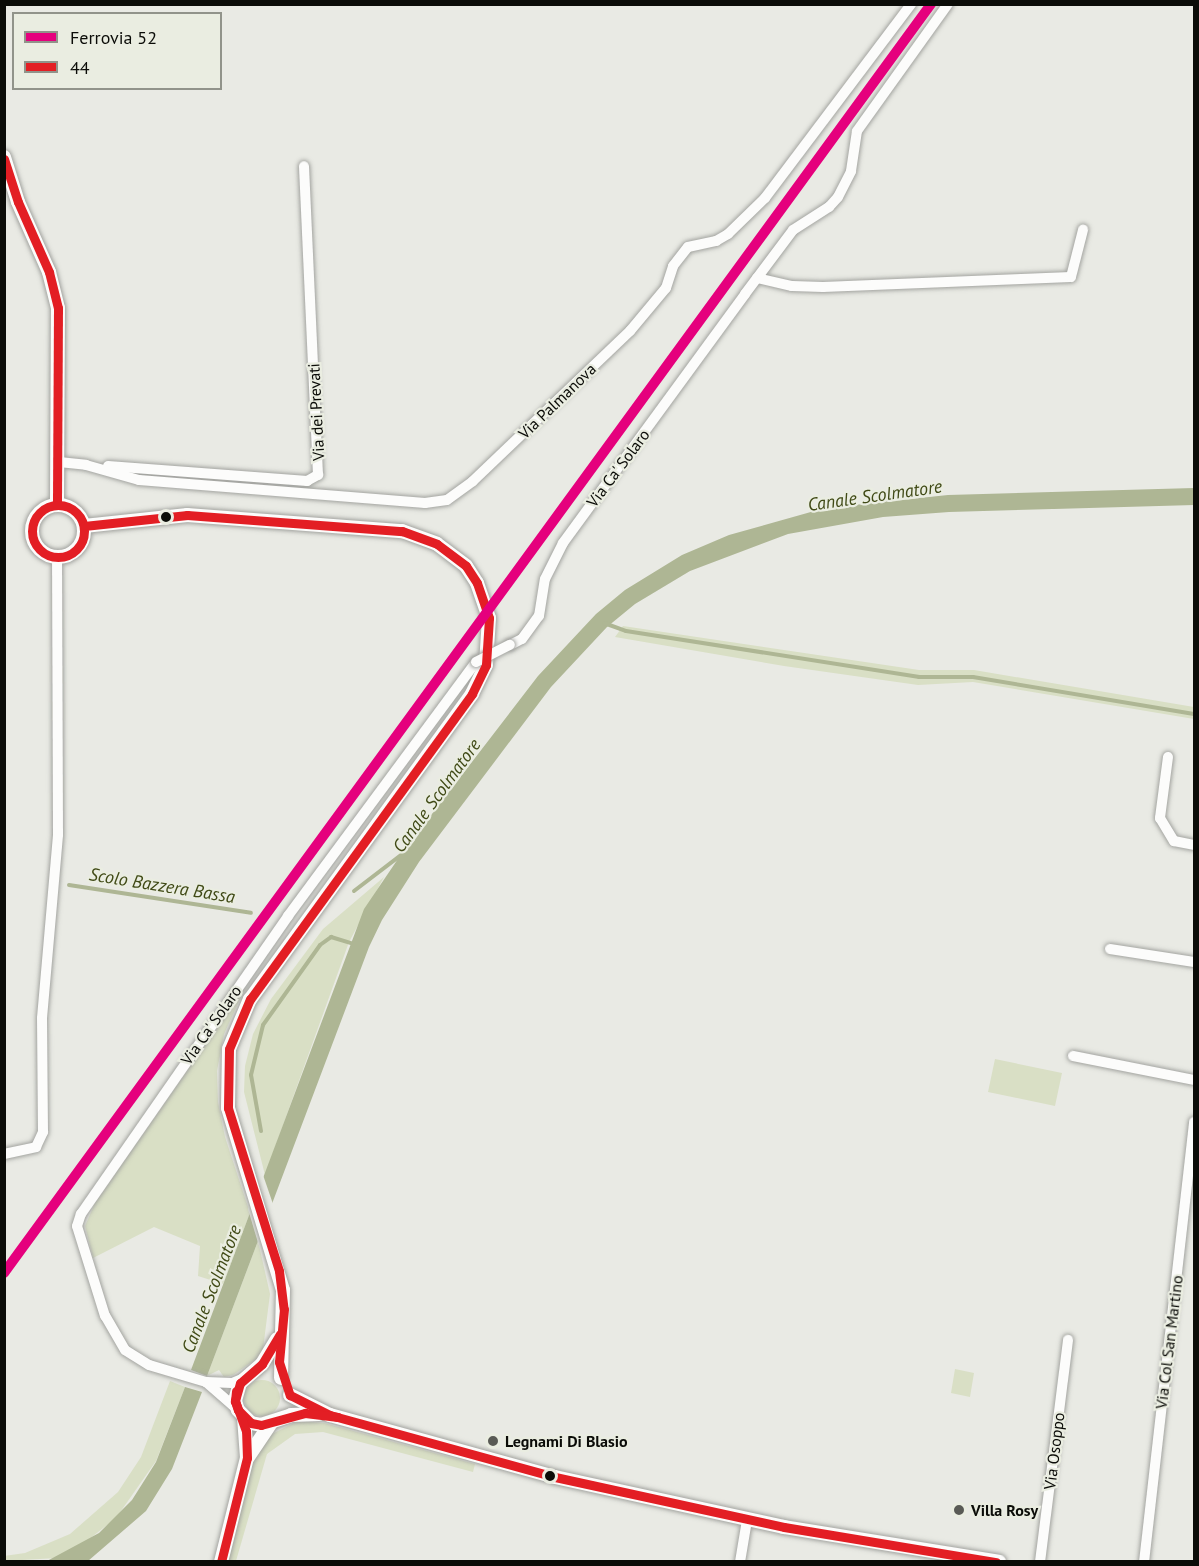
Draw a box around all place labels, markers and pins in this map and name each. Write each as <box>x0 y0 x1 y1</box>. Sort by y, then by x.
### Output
unlabelled marker <box>160 511 172 523</box>
place label: Legnami Di Blasio <box>505 1431 628 1451</box>
marker: Legnami Di Blasio <box>486 1434 500 1448</box>
unlabelled marker <box>544 1470 556 1482</box>
place label: Villa Rosy <box>971 1500 1038 1520</box>
marker: Villa Rosy <box>952 1503 966 1517</box>

